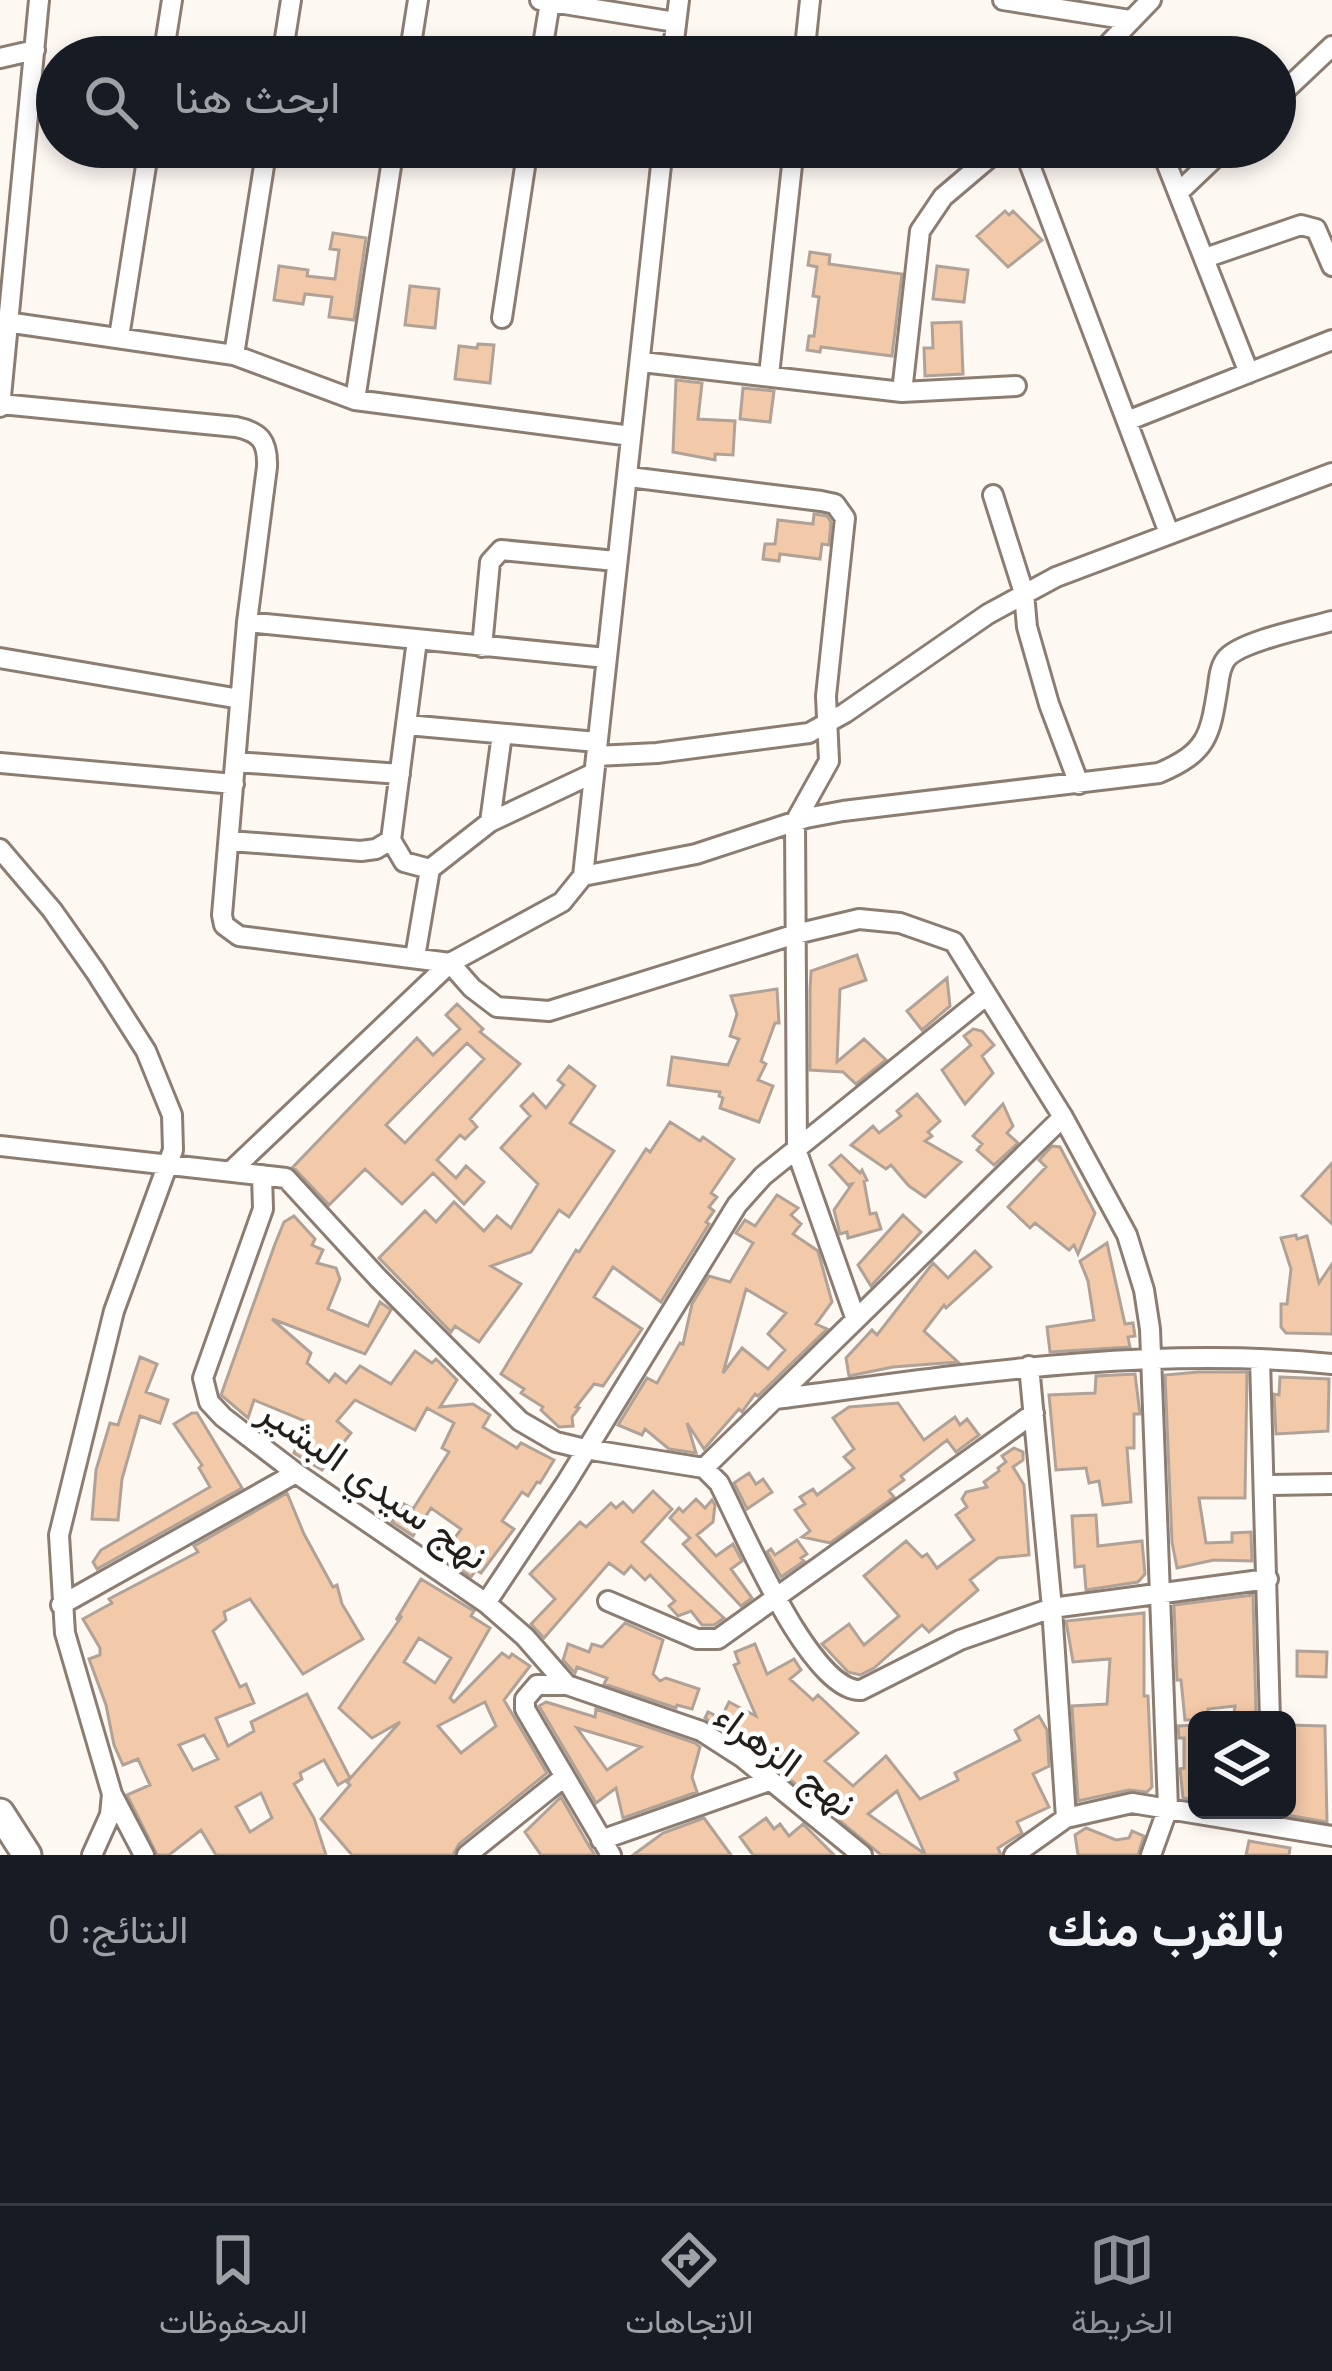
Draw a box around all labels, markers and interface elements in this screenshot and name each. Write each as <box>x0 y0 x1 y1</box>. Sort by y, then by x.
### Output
search box <box>36 36 1296 168</box>
text: ابحث هنا <box>174 67 341 137</box>
icon: search <box>78 69 144 135</box>
street label: نهج سيدي البشير <box>243 1384 499 1589</box>
street label: نهج الزهراء <box>699 1690 868 1836</box>
map controls <box>1188 1711 1296 1819</box>
button: layers <box>1188 1711 1296 1819</box>
text: بالقرب منك <box>1047 1894 1284 1973</box>
text: النتائج: 0 <box>48 1903 188 1964</box>
tab: المحفوظات <box>159 2227 308 2351</box>
tab: الاتجاهات <box>625 2227 753 2351</box>
tab: الخريطة <box>1071 2227 1173 2351</box>

